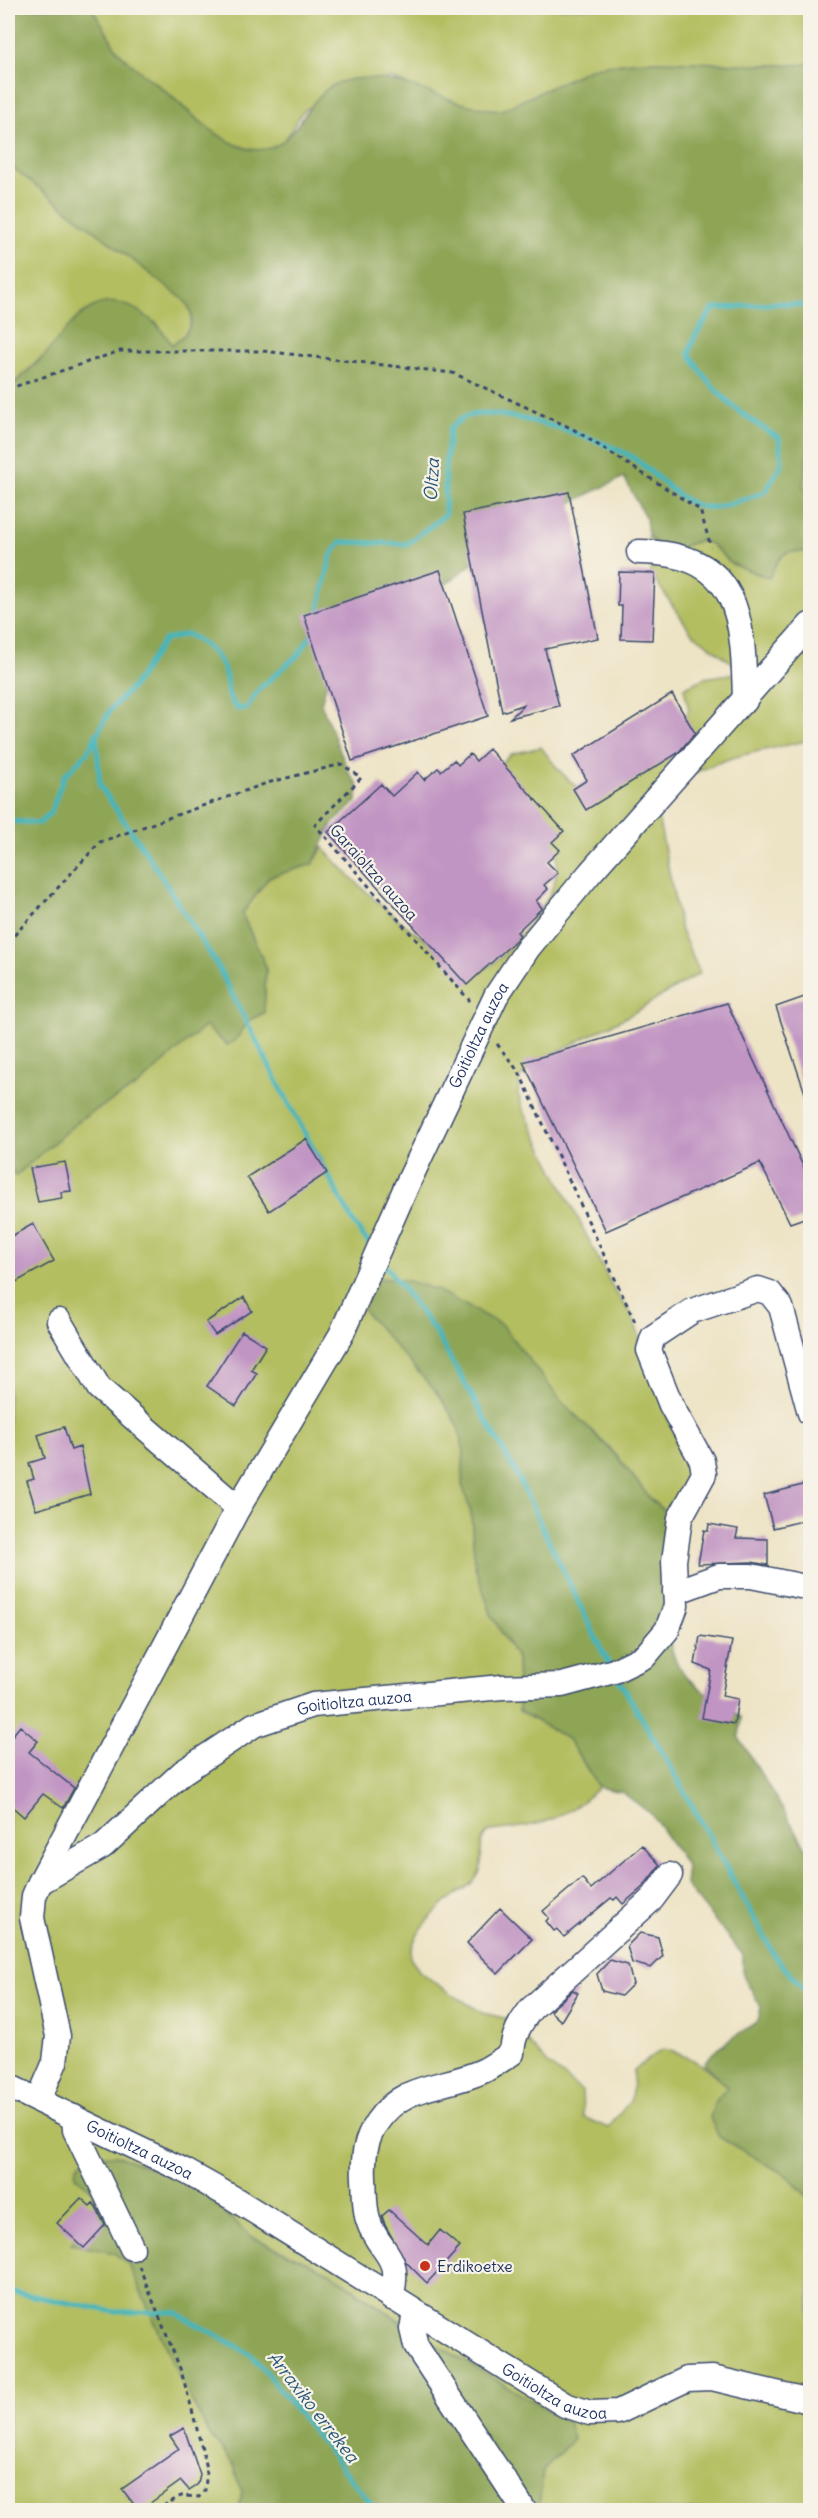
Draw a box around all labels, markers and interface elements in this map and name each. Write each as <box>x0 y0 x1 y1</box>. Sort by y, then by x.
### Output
water label: Oltza <box>419 456 444 502</box>
street label: Garaioltza auzoa <box>326 820 422 924</box>
street label: Goitioltza auzoa <box>444 978 513 1091</box>
street label: Goitioltza auzoa <box>294 1686 413 1720</box>
street label: Goitioltza auzoa <box>83 2115 196 2183</box>
place label: Erdikoetxe <box>437 2256 513 2276</box>
marker: Erdikoetxe <box>418 2259 432 2273</box>
water label: Arraxiko errekea <box>263 2346 365 2468</box>
street label: Goitioltza auzoa <box>498 2358 607 2423</box>

